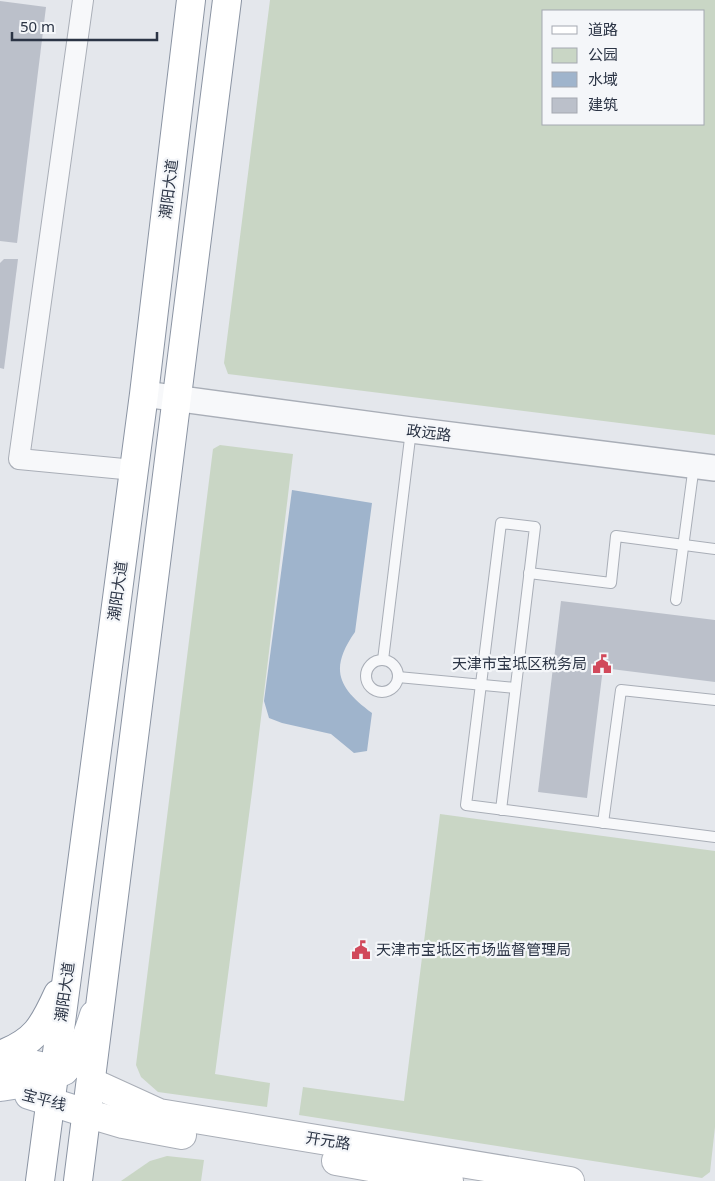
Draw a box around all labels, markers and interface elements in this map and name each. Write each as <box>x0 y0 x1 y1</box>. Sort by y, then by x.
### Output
scale bar <box>12 10 158 42</box>
legend <box>542 10 705 125</box>
text: 50 m <box>20 16 55 36</box>
text: 道路 <box>588 19 618 39</box>
text: 公园 <box>588 44 618 64</box>
text: 水域 <box>588 69 618 89</box>
text: 建筑 <box>588 94 618 114</box>
street label: 潮阳大道 <box>154 158 182 220</box>
street label: 政远路 <box>406 419 453 445</box>
street label: 潮阳大道 <box>103 560 131 622</box>
place label: 天津市宝坻区税务局 <box>452 653 587 673</box>
public building icon: 天津市宝坻区税务局 <box>591 653 613 675</box>
public building icon: 天津市宝坻区市场监督管理局 <box>350 939 372 961</box>
place label: 天津市宝坻区市场监督管理局 <box>376 939 571 959</box>
street label: 潮阳大道 <box>50 961 78 1023</box>
street label: 宝平线 <box>20 1084 69 1115</box>
street label: 开元路 <box>304 1127 352 1153</box>

